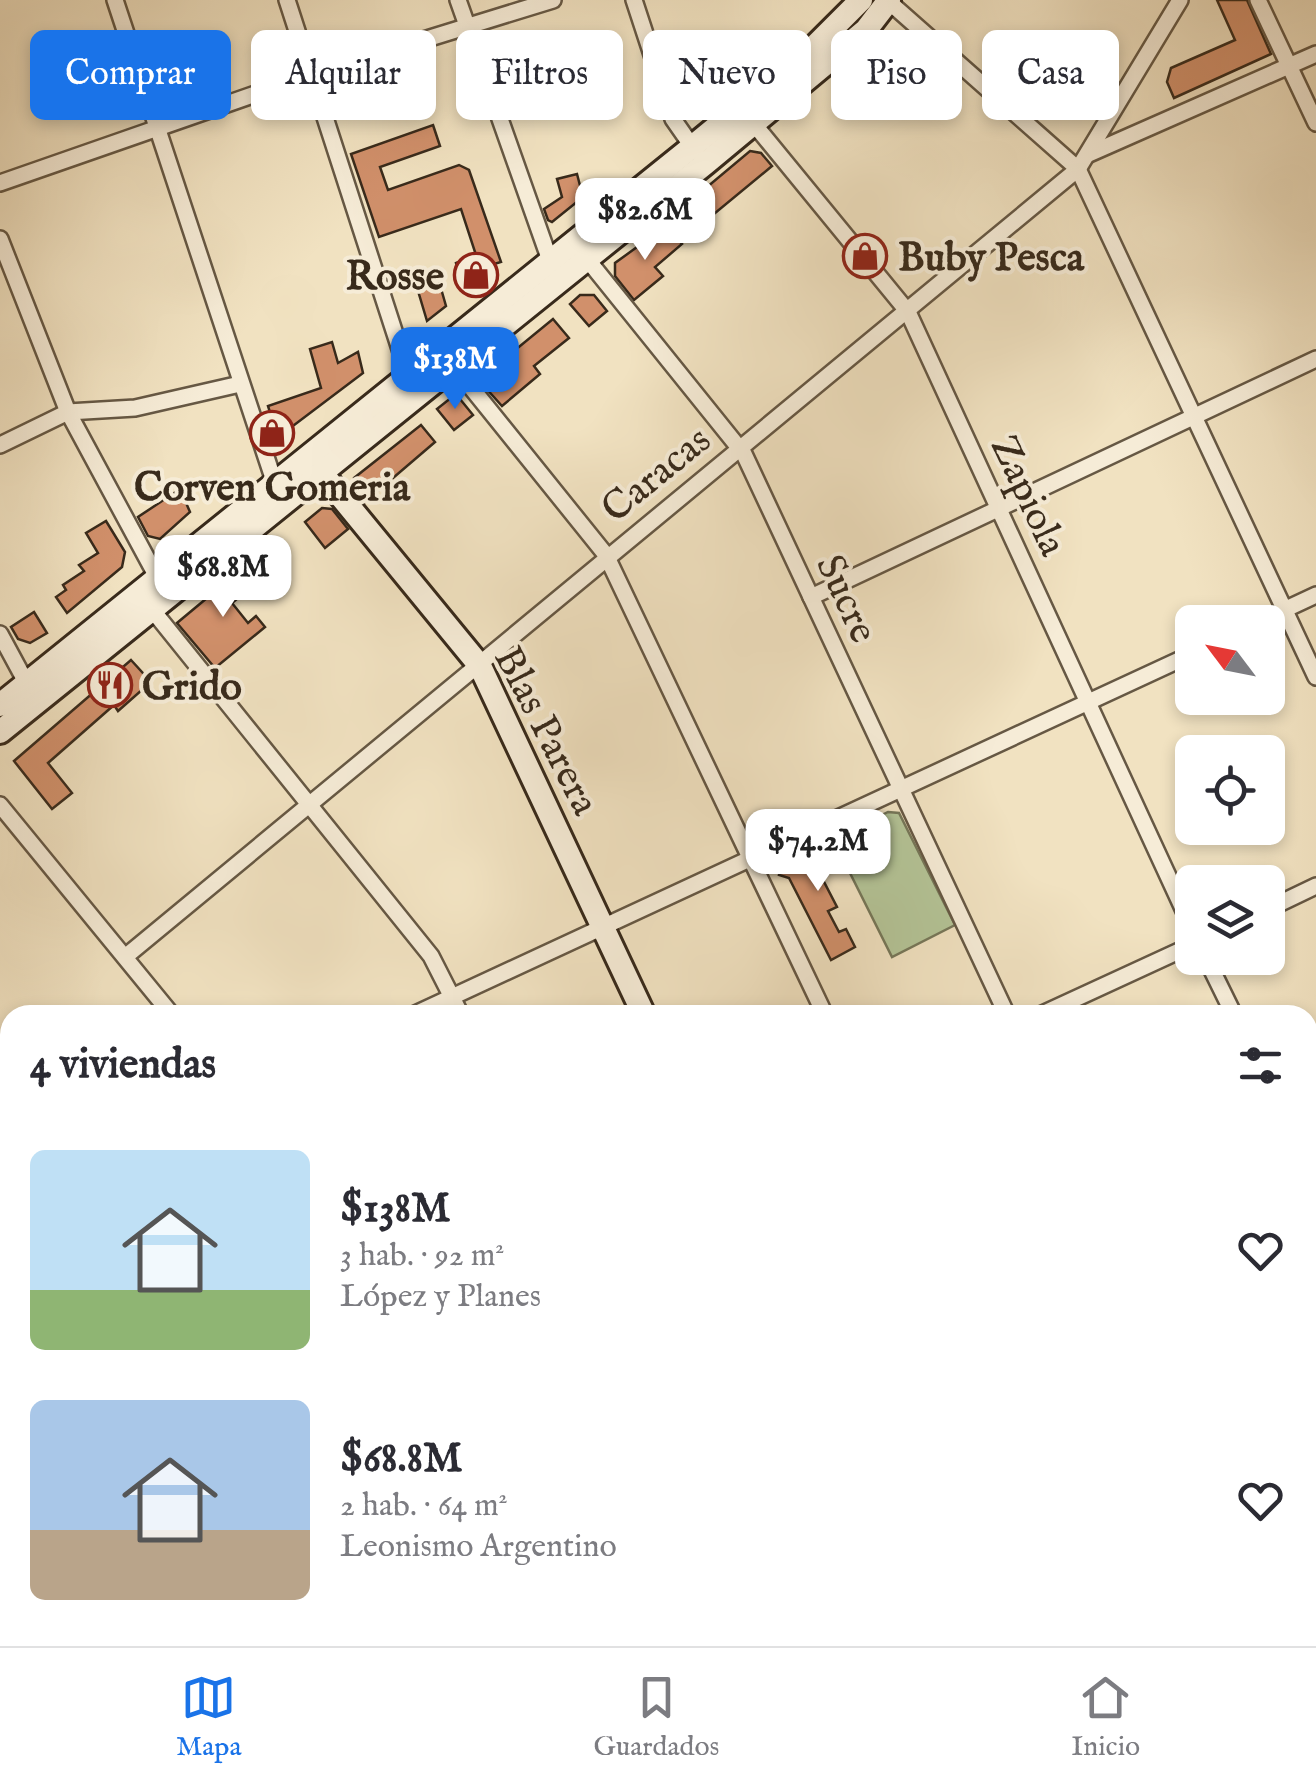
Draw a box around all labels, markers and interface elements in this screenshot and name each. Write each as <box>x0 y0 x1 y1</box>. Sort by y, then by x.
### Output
chip: Comprar <box>30 30 231 120</box>
chip: Alquilar <box>251 30 436 120</box>
chip: Filtros <box>456 30 623 120</box>
chip: Nuevo <box>643 30 811 120</box>
chip: Piso <box>831 30 962 120</box>
chip: Casa <box>982 30 1119 120</box>
pin: $82.6M <box>564 178 726 263</box>
text: $82.6M <box>597 190 693 231</box>
shop icon: Buby Pesca <box>842 233 888 279</box>
place label: Buby Pesca <box>898 234 1085 285</box>
shop icon: Rosse <box>453 252 499 298</box>
place label: Rosse <box>346 253 444 304</box>
pin: $138M <box>385 327 525 412</box>
text: $138M <box>413 339 497 380</box>
shop icon: Corven Gomeria <box>249 410 295 456</box>
street label: Caracas <box>592 416 722 535</box>
street label: Zapiola <box>977 428 1077 565</box>
place label: Corven Gomeria <box>134 464 411 515</box>
pin: $68.8M <box>142 535 304 620</box>
text: $68.8M <box>176 547 270 588</box>
street label: Sucre <box>802 547 887 652</box>
north arrow <box>1175 605 1285 715</box>
map controls <box>1175 605 1285 975</box>
street label: Blas Parera <box>481 639 609 825</box>
restaurant icon: Grido <box>87 662 133 708</box>
place label: Grido <box>142 663 242 714</box>
button: locate <box>1175 735 1285 845</box>
pin: $74.2M <box>737 809 899 894</box>
text: $74.2M <box>768 821 868 862</box>
button: layers <box>1175 865 1285 975</box>
icon: filters <box>1233 1038 1288 1093</box>
text: 4 viviendas <box>30 1039 216 1092</box>
text: $138M <box>340 1183 451 1236</box>
icon: home <box>110 1190 230 1310</box>
icon: heart <box>1233 1223 1288 1278</box>
text: 3 hab. · 92 m² <box>340 1236 504 1277</box>
text: López y Planes <box>340 1277 541 1318</box>
text: $68.8M <box>340 1433 462 1486</box>
icon: home <box>110 1440 230 1560</box>
icon: heart <box>1233 1473 1288 1528</box>
text: 2 hab. · 64 m² <box>340 1486 508 1527</box>
text: Leonismo Argentino <box>340 1527 617 1568</box>
tab: Mapa <box>176 1670 242 1765</box>
tab: Guardados <box>593 1670 719 1765</box>
tab: Inicio <box>1071 1670 1140 1765</box>

